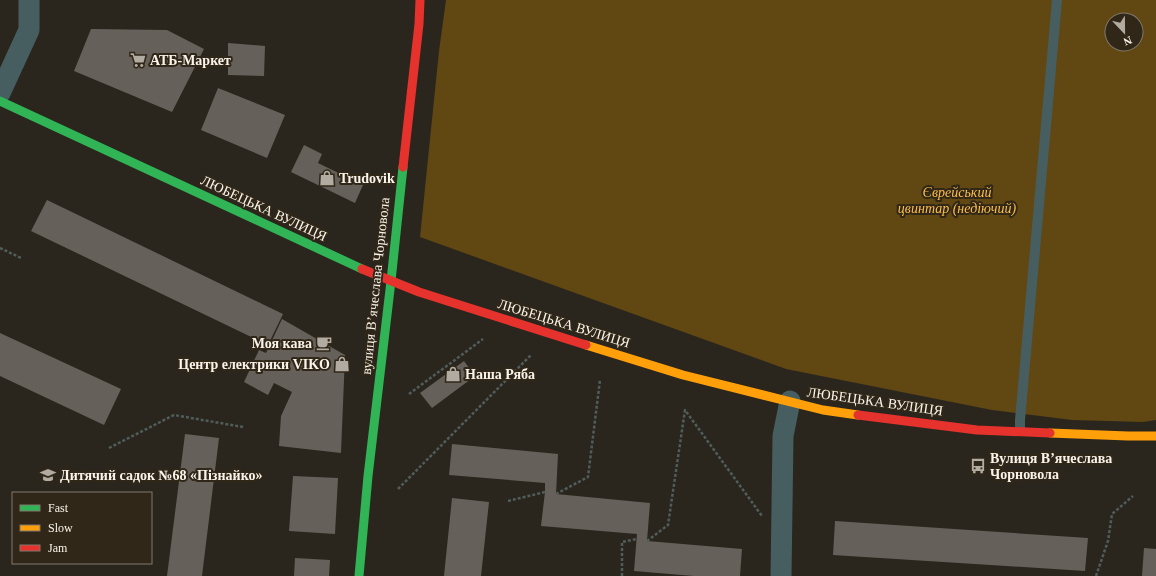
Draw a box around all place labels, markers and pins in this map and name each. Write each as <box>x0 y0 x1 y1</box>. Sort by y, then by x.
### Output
supermarket icon: АТБ-Маркет <box>129 51 147 69</box>
place label: АТБ-Маркет <box>150 53 231 68</box>
shop icon: Trudovik <box>318 169 336 187</box>
place label: Trudovik <box>339 171 395 186</box>
cafe icon: Моя кава <box>315 334 333 352</box>
place label: Моя кава <box>252 336 312 351</box>
shop icon: Центр електрики VIKO <box>333 355 351 373</box>
place label: Центр електрики VIKO <box>178 357 330 372</box>
shop icon: Наша Ряба <box>444 365 462 383</box>
place label: Наша Ряба <box>465 367 535 382</box>
place label: Вулиця В’ячеслава Чорновола <box>990 451 1112 482</box>
bus stop icon: Вулиця В’ячеслава Чорновола <box>969 457 987 475</box>
school or university icon: Дитячий садок №68 «Пізнайко» <box>39 466 57 484</box>
place label: Дитячий садок №68 «Пізнайко» <box>60 468 263 483</box>

